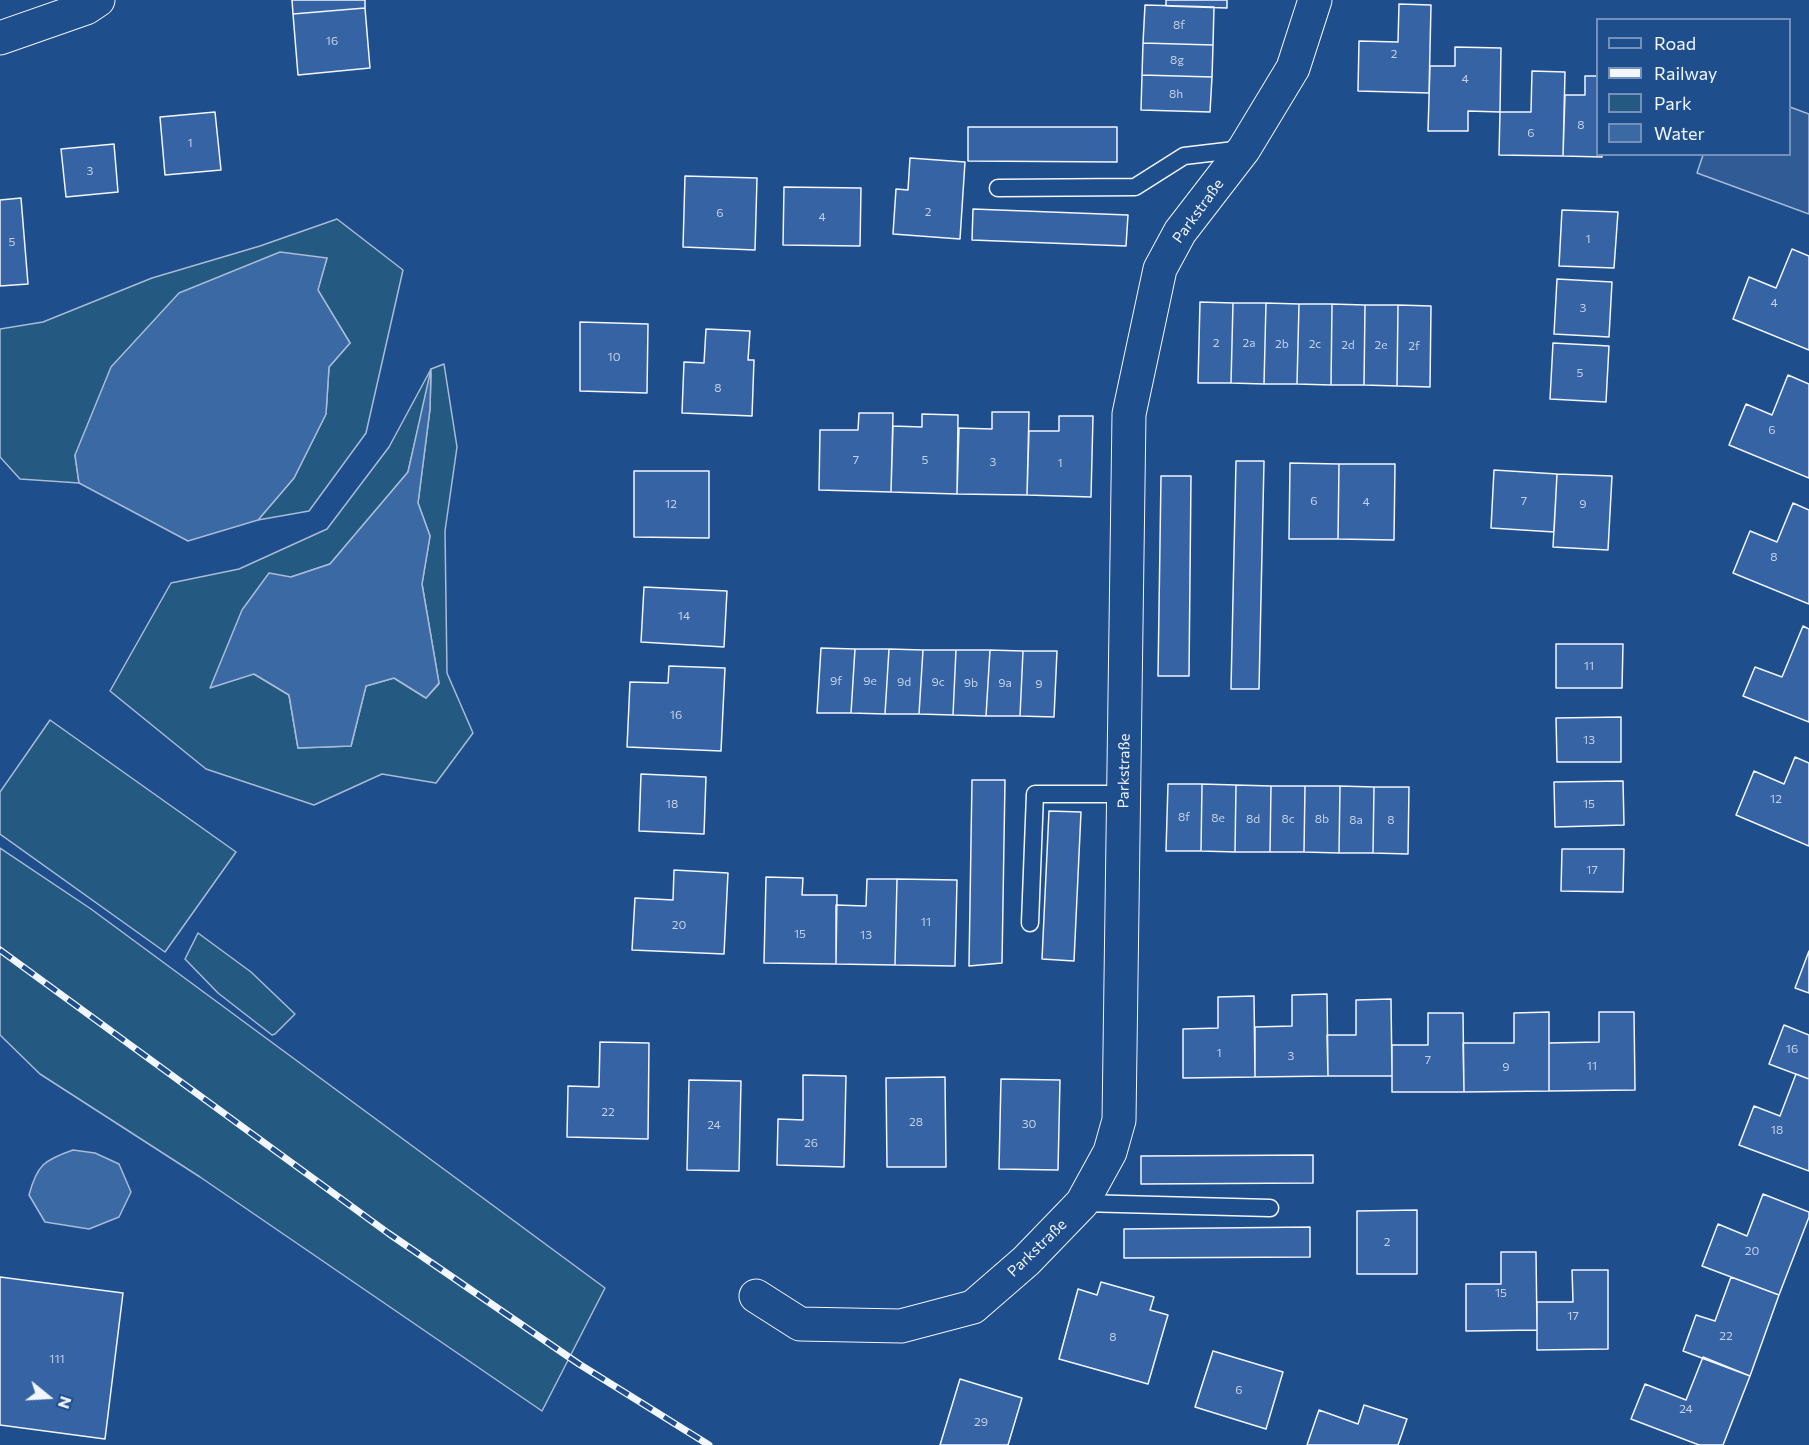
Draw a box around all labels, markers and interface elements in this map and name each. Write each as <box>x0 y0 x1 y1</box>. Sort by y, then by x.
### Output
house number: 8f <box>1173 18 1185 32</box>
legend <box>1596 18 1791 156</box>
text: Road <box>1654 32 1696 54</box>
house number: 16 <box>326 34 338 48</box>
house number: 2 <box>1391 47 1397 61</box>
house number: 8g <box>1170 53 1184 67</box>
text: Railway <box>1654 62 1717 84</box>
house number: 4 <box>1461 72 1469 86</box>
house number: 8h <box>1169 87 1183 101</box>
text: Park <box>1654 92 1692 114</box>
house number: 8 <box>1577 118 1585 132</box>
text: Water <box>1654 122 1705 144</box>
house number: 6 <box>1527 126 1535 140</box>
house number: 1 <box>187 136 193 150</box>
house number: 3 <box>87 164 93 178</box>
street label: Parkstraße <box>1169 175 1227 247</box>
house number: 2 <box>925 205 931 219</box>
house number: 6 <box>716 206 724 220</box>
house number: 4 <box>818 210 826 224</box>
house number: 1 <box>1585 232 1591 246</box>
house number: 5 <box>9 235 15 249</box>
house number: 4 <box>1770 296 1778 310</box>
house number: 3 <box>1580 301 1586 315</box>
house number: 2 <box>1213 336 1219 350</box>
house number: 2a <box>1243 336 1255 350</box>
house number: 2b <box>1275 337 1289 351</box>
house number: 2c <box>1309 337 1321 351</box>
house number: 2d <box>1341 338 1355 352</box>
house number: 2e <box>1375 338 1387 352</box>
house number: 2f <box>1408 339 1420 353</box>
house number: 10 <box>608 350 620 364</box>
house number: 5 <box>1577 366 1583 380</box>
house number: 8 <box>714 381 722 395</box>
house number: 6 <box>1768 423 1776 437</box>
house number: 7 <box>853 453 859 467</box>
house number: 5 <box>922 453 928 467</box>
house number: 3 <box>990 455 996 469</box>
house number: 1 <box>1057 456 1063 470</box>
house number: 6 <box>1310 494 1318 508</box>
house number: 7 <box>1521 494 1527 508</box>
house number: 4 <box>1362 495 1370 509</box>
house number: 12 <box>665 497 677 511</box>
house number: 9 <box>1579 497 1587 511</box>
house number: 8 <box>1770 550 1778 564</box>
house number: 14 <box>678 609 690 623</box>
house number: 11 <box>1584 659 1594 673</box>
house number: 9f <box>830 674 842 688</box>
house number: 9e <box>863 674 877 688</box>
house number: 9d <box>897 675 911 689</box>
house number: 9c <box>931 675 945 689</box>
house number: 9b <box>964 676 978 690</box>
house number: 9a <box>998 676 1012 690</box>
house number: 9 <box>1035 677 1043 691</box>
house number: 16 <box>670 708 682 722</box>
street label: Parkstraße <box>1114 733 1134 809</box>
house number: 13 <box>1583 733 1595 747</box>
house number: 12 <box>1770 792 1782 806</box>
house number: 18 <box>666 797 678 811</box>
house number: 15 <box>1583 797 1595 811</box>
house number: 8f <box>1178 810 1190 824</box>
house number: 8e <box>1211 811 1225 825</box>
house number: 8d <box>1246 812 1260 826</box>
house number: 8c <box>1281 812 1295 826</box>
house number: 8b <box>1315 812 1329 826</box>
house number: 8a <box>1349 813 1363 827</box>
house number: 8 <box>1387 813 1395 827</box>
house number: 17 <box>1586 863 1598 877</box>
house number: 11 <box>921 915 931 929</box>
house number: 20 <box>672 918 686 932</box>
house number: 15 <box>794 927 806 941</box>
house number: 13 <box>860 928 872 942</box>
house number: 16 <box>1786 1042 1798 1056</box>
house number: 1 <box>1216 1046 1222 1060</box>
house number: 3 <box>1288 1049 1294 1063</box>
house number: 7 <box>1425 1053 1431 1067</box>
house number: 11 <box>1587 1059 1597 1073</box>
house number: 9 <box>1502 1060 1510 1074</box>
house number: 22 <box>601 1105 615 1119</box>
house number: 28 <box>909 1115 923 1129</box>
house number: 30 <box>1022 1117 1036 1131</box>
house number: 24 <box>707 1118 721 1132</box>
house number: 18 <box>1771 1123 1783 1137</box>
house number: 26 <box>804 1136 818 1150</box>
street label: Parkstraße <box>1004 1215 1070 1281</box>
house number: 2 <box>1384 1235 1390 1249</box>
house number: 20 <box>1745 1244 1759 1258</box>
house number: 15 <box>1495 1286 1507 1300</box>
house number: 17 <box>1567 1309 1579 1323</box>
house number: 22 <box>1719 1329 1733 1343</box>
house number: 8 <box>1109 1330 1117 1344</box>
house number: 111 <box>49 1352 65 1366</box>
north arrow <box>18 1367 78 1427</box>
house number: 6 <box>1235 1383 1243 1397</box>
text: N <box>55 1394 76 1411</box>
house number: 24 <box>1679 1402 1693 1416</box>
house number: 29 <box>974 1415 988 1429</box>

